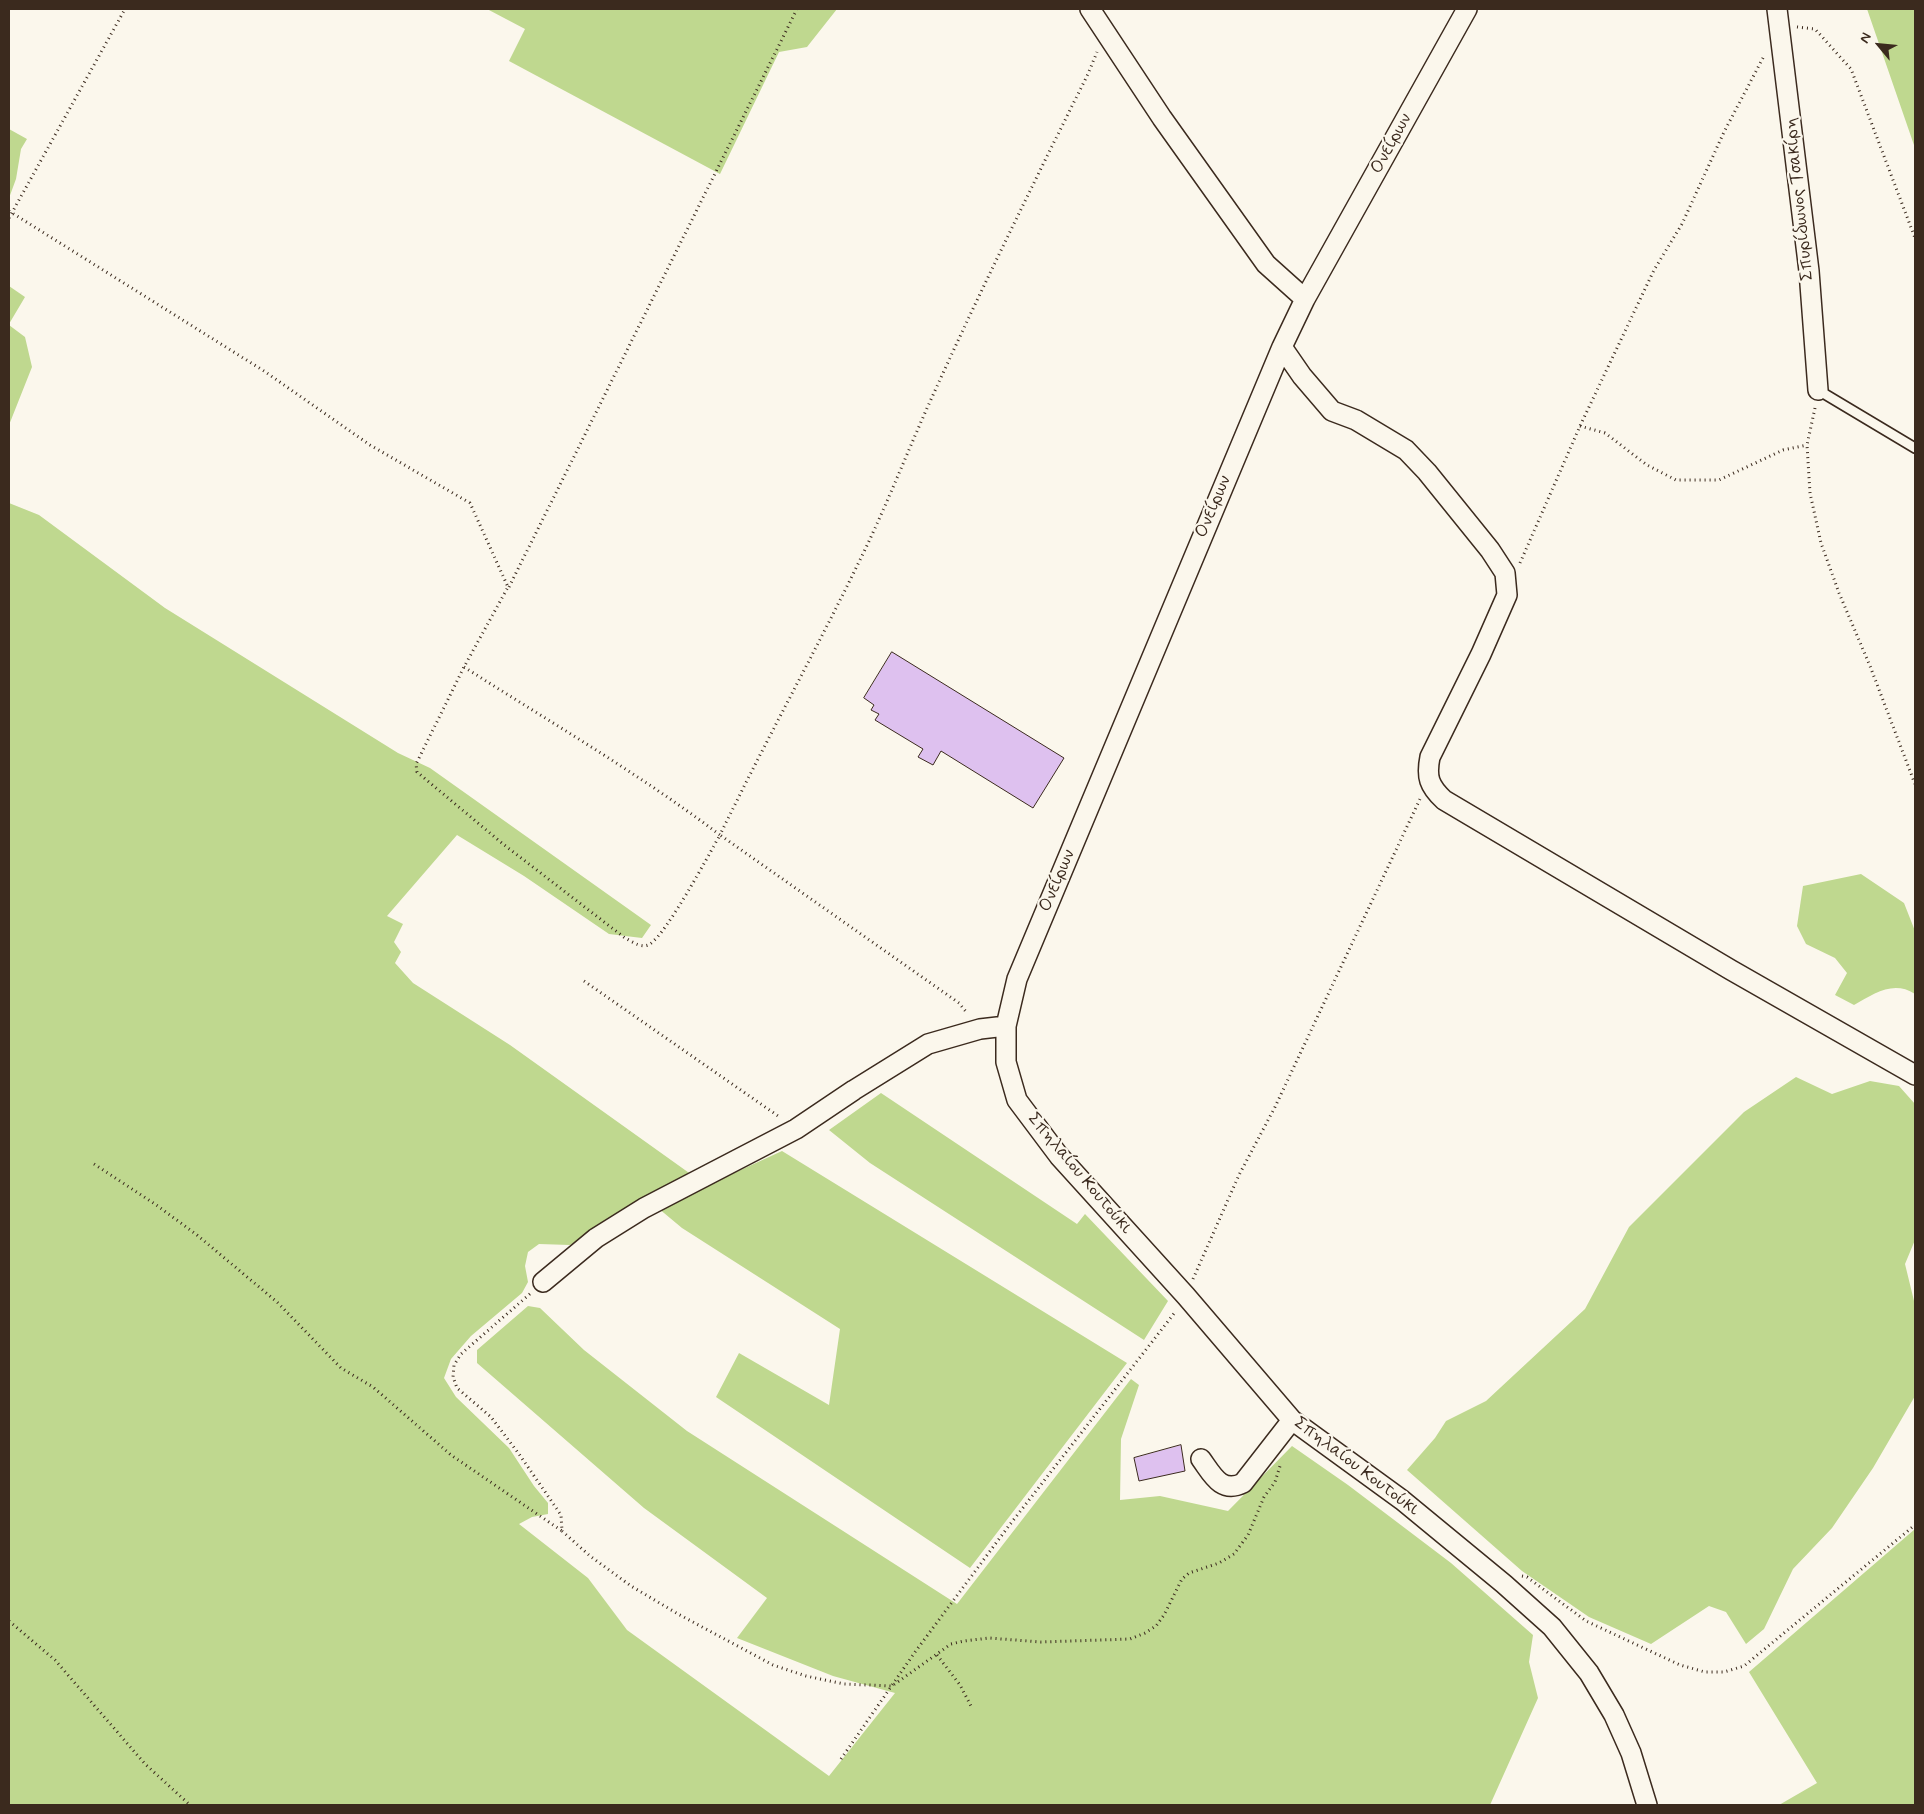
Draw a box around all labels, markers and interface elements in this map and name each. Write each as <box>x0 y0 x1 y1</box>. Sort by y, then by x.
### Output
north arrow <box>1854 20 1904 70</box>
text: N <box>1856 30 1876 46</box>
street label: Ονείρων <box>1367 110 1417 178</box>
street label: Σπυρίδωνος Τσακίρη <box>1781 116 1819 282</box>
street label: Ονείρων <box>1191 472 1237 542</box>
street label: Ονείρων <box>1035 846 1081 916</box>
street label: Σπηλαίου Κουτούκι <box>1022 1109 1136 1239</box>
street label: Σπηλαίου Κουτούκι <box>1289 1413 1423 1521</box>

